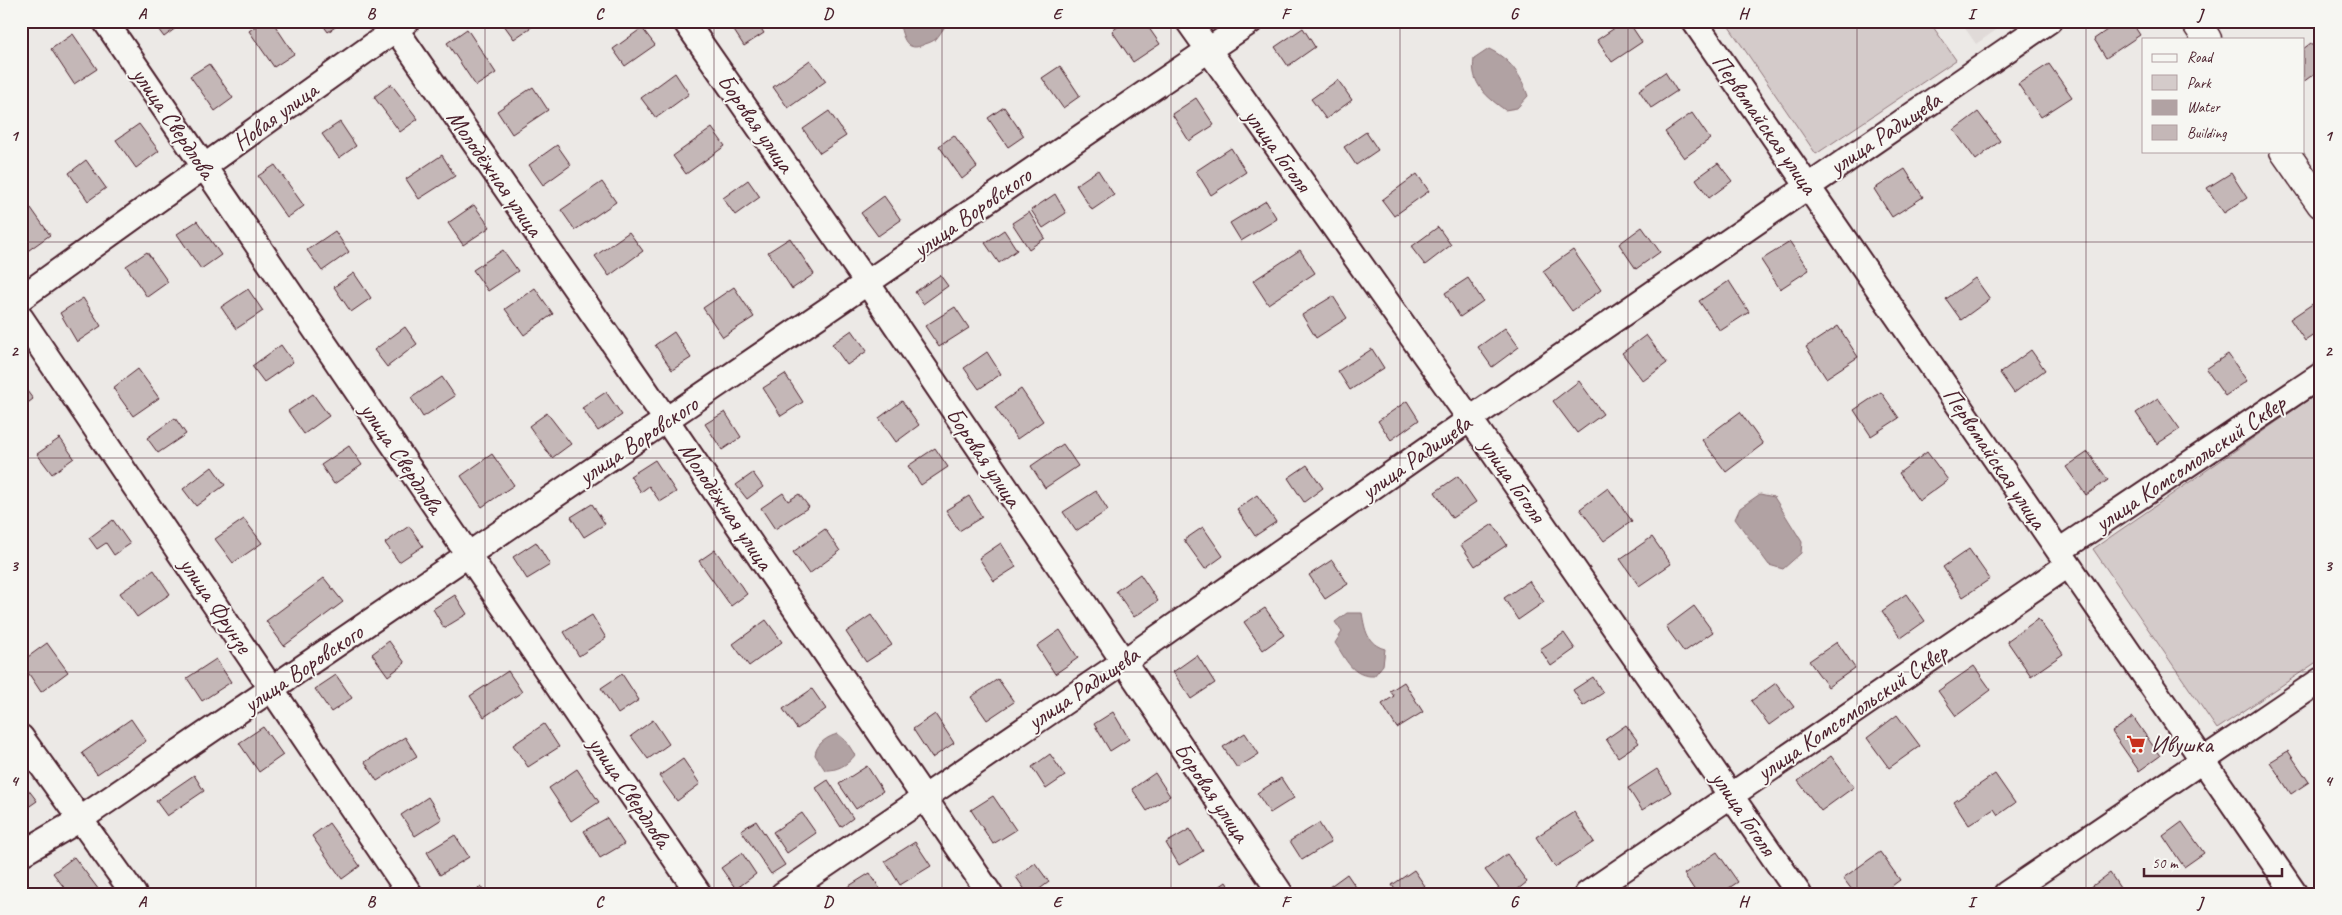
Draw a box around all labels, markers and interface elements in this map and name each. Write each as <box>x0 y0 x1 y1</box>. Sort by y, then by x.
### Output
text: A <box>138 4 148 24</box>
text: B <box>367 4 377 24</box>
text: C <box>595 4 605 24</box>
text: D <box>823 4 834 24</box>
text: E <box>1053 4 1064 24</box>
text: F <box>1281 4 1292 24</box>
text: G <box>1510 4 1520 24</box>
text: H <box>1738 4 1750 24</box>
text: I <box>1968 4 1978 24</box>
text: J <box>2196 4 2205 24</box>
legend <box>2142 38 2304 152</box>
street label: Первомайская улица <box>1706 48 1825 201</box>
text: Road <box>2187 48 2214 67</box>
street label: улица Свердлова <box>124 60 224 186</box>
street label: Боровая улица <box>711 68 802 180</box>
street label: Новая улица <box>226 74 325 157</box>
text: Park <box>2187 74 2212 93</box>
street label: улица Радищева <box>1822 84 1948 182</box>
text: Water <box>2187 98 2221 117</box>
street label: улица Гоголя <box>1236 101 1319 199</box>
street label: Молодёжная улица <box>440 104 551 243</box>
text: Building <box>2187 124 2227 143</box>
text: 1 <box>10 126 19 146</box>
text: 1 <box>2324 126 2333 146</box>
street label: улица Воровского <box>905 159 1039 265</box>
text: 2 <box>10 341 19 361</box>
text: 2 <box>2324 341 2333 361</box>
street label: Первомайская улица <box>1937 381 2054 536</box>
street label: улица Комсомольский Сквер <box>2087 387 2293 539</box>
street label: улица Воровского <box>571 388 705 492</box>
street label: улица Свердлова <box>352 395 452 521</box>
street label: Боровая улица <box>940 401 1029 514</box>
street label: улица Радищева <box>1353 407 1478 507</box>
street label: улица Гоголя <box>1472 430 1554 529</box>
street label: Молодёжная улица <box>672 436 781 577</box>
street label: улица Фрунзе <box>172 549 260 661</box>
text: 3 <box>10 556 19 576</box>
text: 3 <box>2324 556 2333 576</box>
street label: улица Воровского <box>236 616 370 720</box>
street label: улица Комсомольский Сквер <box>1749 636 1955 788</box>
street label: улица Радищева <box>1020 639 1146 737</box>
street label: улица Свердлова <box>580 729 680 855</box>
place label: Ивушка <box>2151 729 2214 759</box>
supermarket icon: Ивушка <box>2125 733 2147 755</box>
street label: Боровая улица <box>1168 736 1257 849</box>
street label: улица Гоголя <box>1704 763 1784 863</box>
text: 4 <box>10 771 19 791</box>
text: 4 <box>2324 771 2333 791</box>
scale bar <box>2144 845 2282 877</box>
text: 50 m <box>2152 854 2179 873</box>
text: A <box>138 892 148 912</box>
text: B <box>367 892 377 912</box>
text: C <box>595 892 605 912</box>
text: D <box>823 892 834 912</box>
text: E <box>1053 892 1064 912</box>
text: F <box>1281 892 1292 912</box>
text: G <box>1510 892 1520 912</box>
text: H <box>1738 892 1750 912</box>
text: I <box>1968 892 1978 912</box>
text: J <box>2196 892 2205 912</box>

